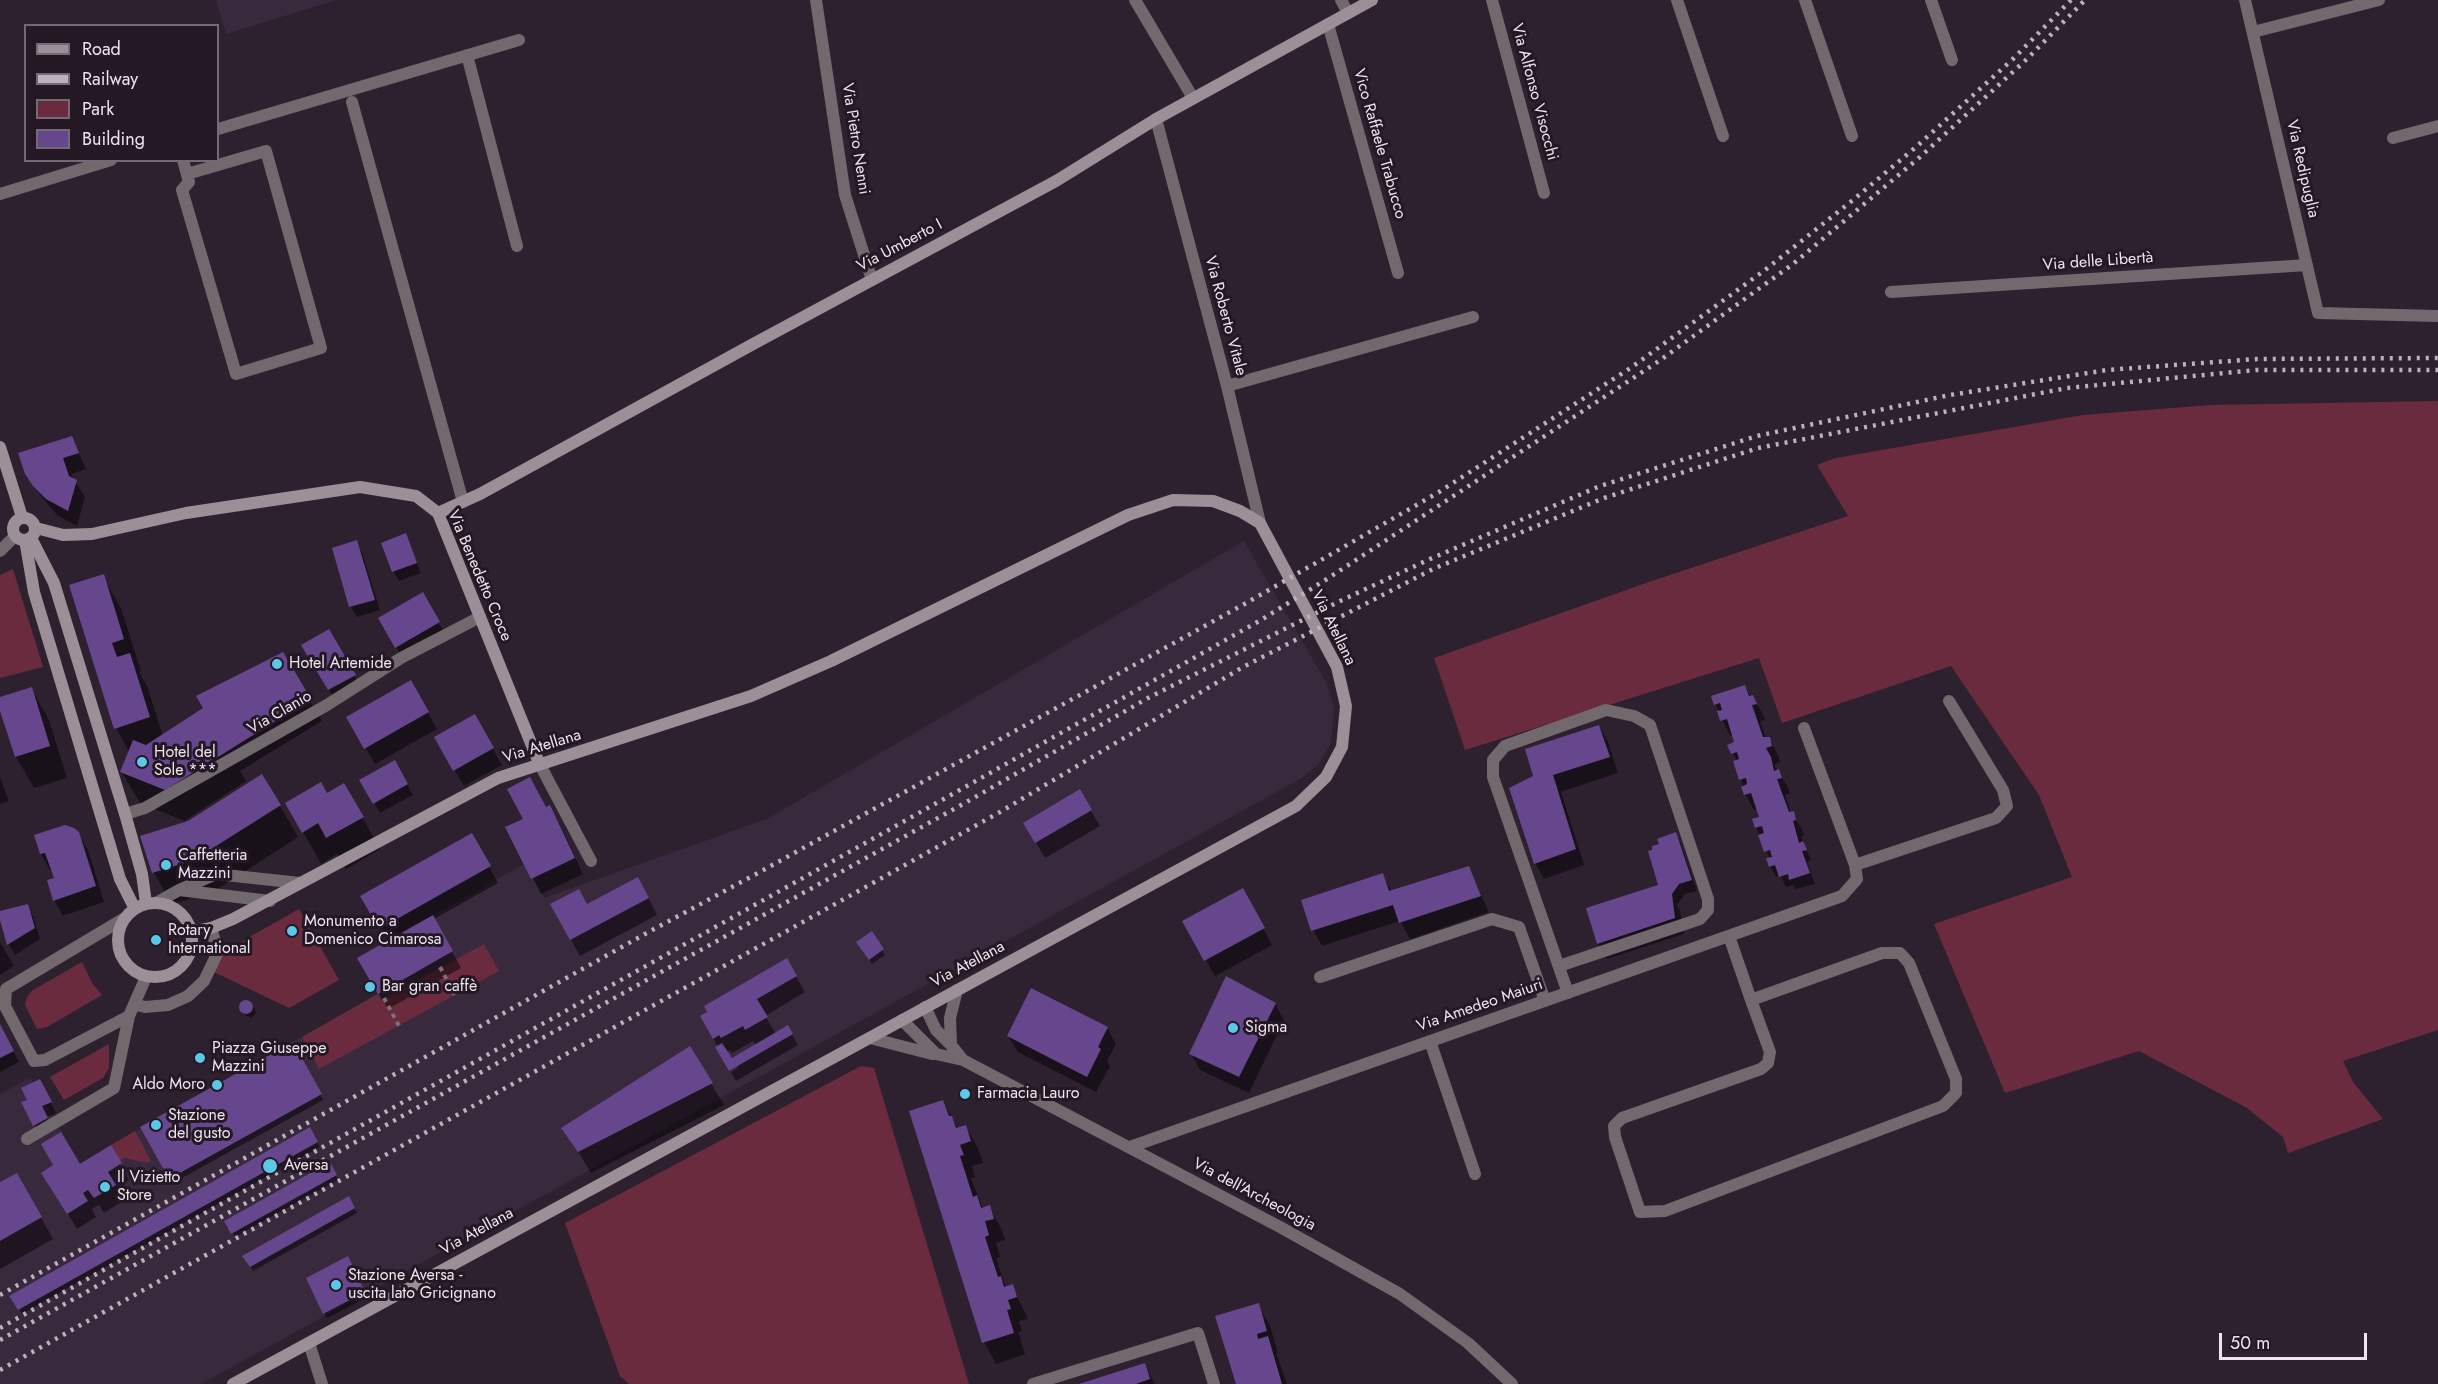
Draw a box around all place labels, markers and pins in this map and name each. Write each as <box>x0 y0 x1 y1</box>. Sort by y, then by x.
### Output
place label: Hotel Artemide <box>289 654 392 674</box>
marker: Hotel Artemide <box>270 657 284 671</box>
place label: Hotel del Sole *** <box>154 743 217 781</box>
marker: Hotel del Sole *** <box>135 755 149 769</box>
place label: Caffetteria Mazzini <box>178 846 247 884</box>
marker: Caffetteria Mazzini <box>159 858 173 872</box>
place label: Monumento a Domenico Cimarosa <box>304 912 442 950</box>
place label: Rotary International <box>168 921 250 959</box>
marker: Monumento a Domenico Cimarosa <box>285 924 299 938</box>
marker: Rotary International <box>149 933 163 947</box>
place label: Bar gran caffè <box>382 977 477 997</box>
marker: Bar gran caffè <box>363 980 377 994</box>
place label: Sigma <box>1245 1018 1287 1038</box>
marker: Sigma <box>1226 1021 1240 1035</box>
place label: Piazza Giuseppe Mazzini <box>212 1039 326 1077</box>
marker: Piazza Giuseppe Mazzini <box>193 1051 207 1065</box>
place label: Aldo Moro <box>132 1075 205 1095</box>
marker: Aldo Moro <box>210 1078 224 1092</box>
place label: Farmacia Lauro <box>977 1084 1079 1104</box>
marker: Farmacia Lauro <box>958 1087 972 1101</box>
place label: Stazione del gusto <box>168 1106 230 1144</box>
marker: Stazione del gusto <box>149 1118 163 1132</box>
place label: Aversa <box>284 1156 328 1176</box>
marker: Aversa <box>261 1157 279 1175</box>
place label: Il Vizietto Store <box>117 1168 180 1206</box>
marker: Il Vizietto Store <box>98 1180 112 1194</box>
place label: Stazione Aversa - uscita lato Gricignano <box>348 1266 496 1304</box>
marker: Stazione Aversa - uscita lato Gricignano <box>329 1278 343 1292</box>

